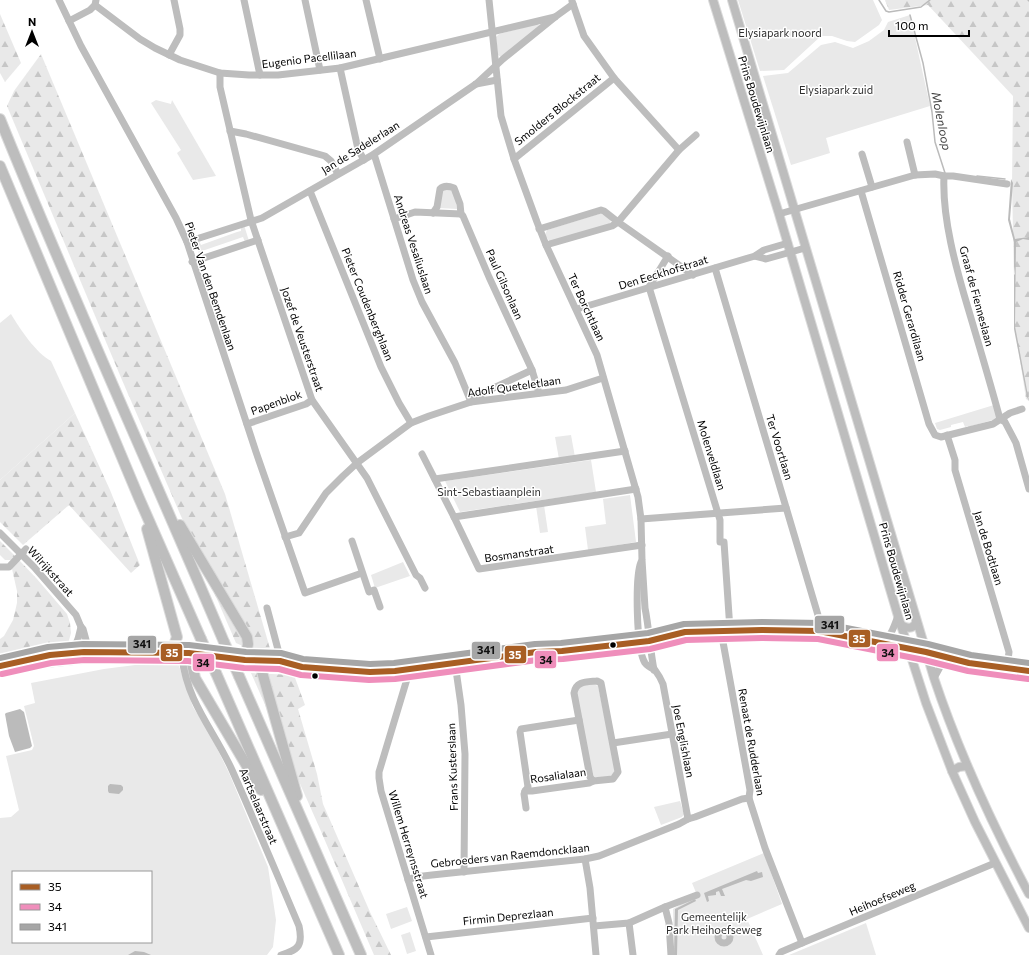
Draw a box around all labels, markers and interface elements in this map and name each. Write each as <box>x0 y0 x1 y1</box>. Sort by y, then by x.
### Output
north arrow <box>12 12 52 52</box>
scale bar <box>889 12 969 38</box>
text: N <box>28 15 36 28</box>
text: 100 m <box>895 18 929 32</box>
park label: Elysiapark noord <box>738 26 822 39</box>
street label: Eugenio Pacellilaan <box>261 46 357 70</box>
street label: Prins Boudewijnlaan <box>736 54 778 154</box>
street label: Smolders Blockstraat <box>512 70 603 148</box>
park label: Elysiapark zuid <box>799 83 873 96</box>
water label: Molenloop <box>929 91 955 151</box>
street label: Jan de Sadelerlaan <box>319 118 402 177</box>
street label: Andreas Vesaliuslaan <box>392 193 436 295</box>
street label: Pieter Van den Bemdenlaan <box>183 220 239 352</box>
street label: Graaf de Fienneslaan <box>957 244 997 348</box>
street label: Pieter Coudenberghlaan <box>339 246 397 362</box>
street label: Paul Gilsonlaan <box>484 247 526 321</box>
street label: Den Eeckhofstraat <box>617 252 710 292</box>
street label: Ridder Gerardilaan <box>891 269 929 363</box>
street label: Ter Borchtlaan <box>566 271 608 343</box>
street label: Jozef de Veusterstraat <box>278 285 327 394</box>
street label: Adolf Queteletlaan <box>466 373 562 399</box>
street label: Papenblok <box>249 387 303 417</box>
street label: Ter Voortlaan <box>764 413 796 481</box>
street label: Molenveldlaan <box>695 418 729 492</box>
park label: Sint-Sebastiaanplein <box>437 485 541 498</box>
street label: Jan de Bodtlaan <box>971 509 1006 587</box>
street label: Prins Boudewijnlaan <box>877 521 917 621</box>
street label: Bosmanstraat <box>483 542 555 564</box>
street label: Wilrijkstraat <box>25 543 77 599</box>
line badge: 341 <box>814 615 845 634</box>
text: 341 <box>821 618 839 631</box>
line badge: 35 <box>848 629 871 648</box>
text: 35 <box>853 632 865 645</box>
line badge: 341 <box>127 635 157 654</box>
text: 341 <box>133 637 151 650</box>
unlabelled marker <box>608 640 618 650</box>
line badge: 341 <box>471 641 501 660</box>
line badge: 35 <box>160 643 183 662</box>
text: 341 <box>477 643 495 656</box>
line badge: 34 <box>876 643 899 662</box>
line badge: 35 <box>504 645 527 664</box>
text: 35 <box>166 646 178 659</box>
text: 34 <box>881 646 895 659</box>
text: 35 <box>509 648 521 661</box>
line badge: 34 <box>534 650 557 669</box>
line badge: 34 <box>192 653 215 672</box>
text: 34 <box>539 653 553 666</box>
text: 34 <box>196 656 210 669</box>
unlabelled marker <box>310 671 320 681</box>
street label: Renaat de Rudderlaan <box>736 687 768 797</box>
street label: Joe Englishlaan <box>670 703 697 779</box>
street label: Frans Kusterslaan <box>444 723 460 811</box>
street label: Rosalialaan <box>529 765 587 785</box>
street label: Aartselaarstraat <box>237 766 281 846</box>
street label: Willem Herreynsstraat <box>386 788 432 900</box>
street label: Gebroeders van Raemdoncklaan <box>430 840 590 870</box>
legend <box>12 871 152 943</box>
street label: Heihoefseweg <box>847 878 917 918</box>
text: 35 <box>48 879 62 893</box>
text: 34 <box>48 899 62 913</box>
street label: Firmin Deprezlaan <box>462 905 554 927</box>
park label: Gemeentelijk Park Heihoefseweg <box>666 910 762 936</box>
text: 341 <box>48 919 67 933</box>

